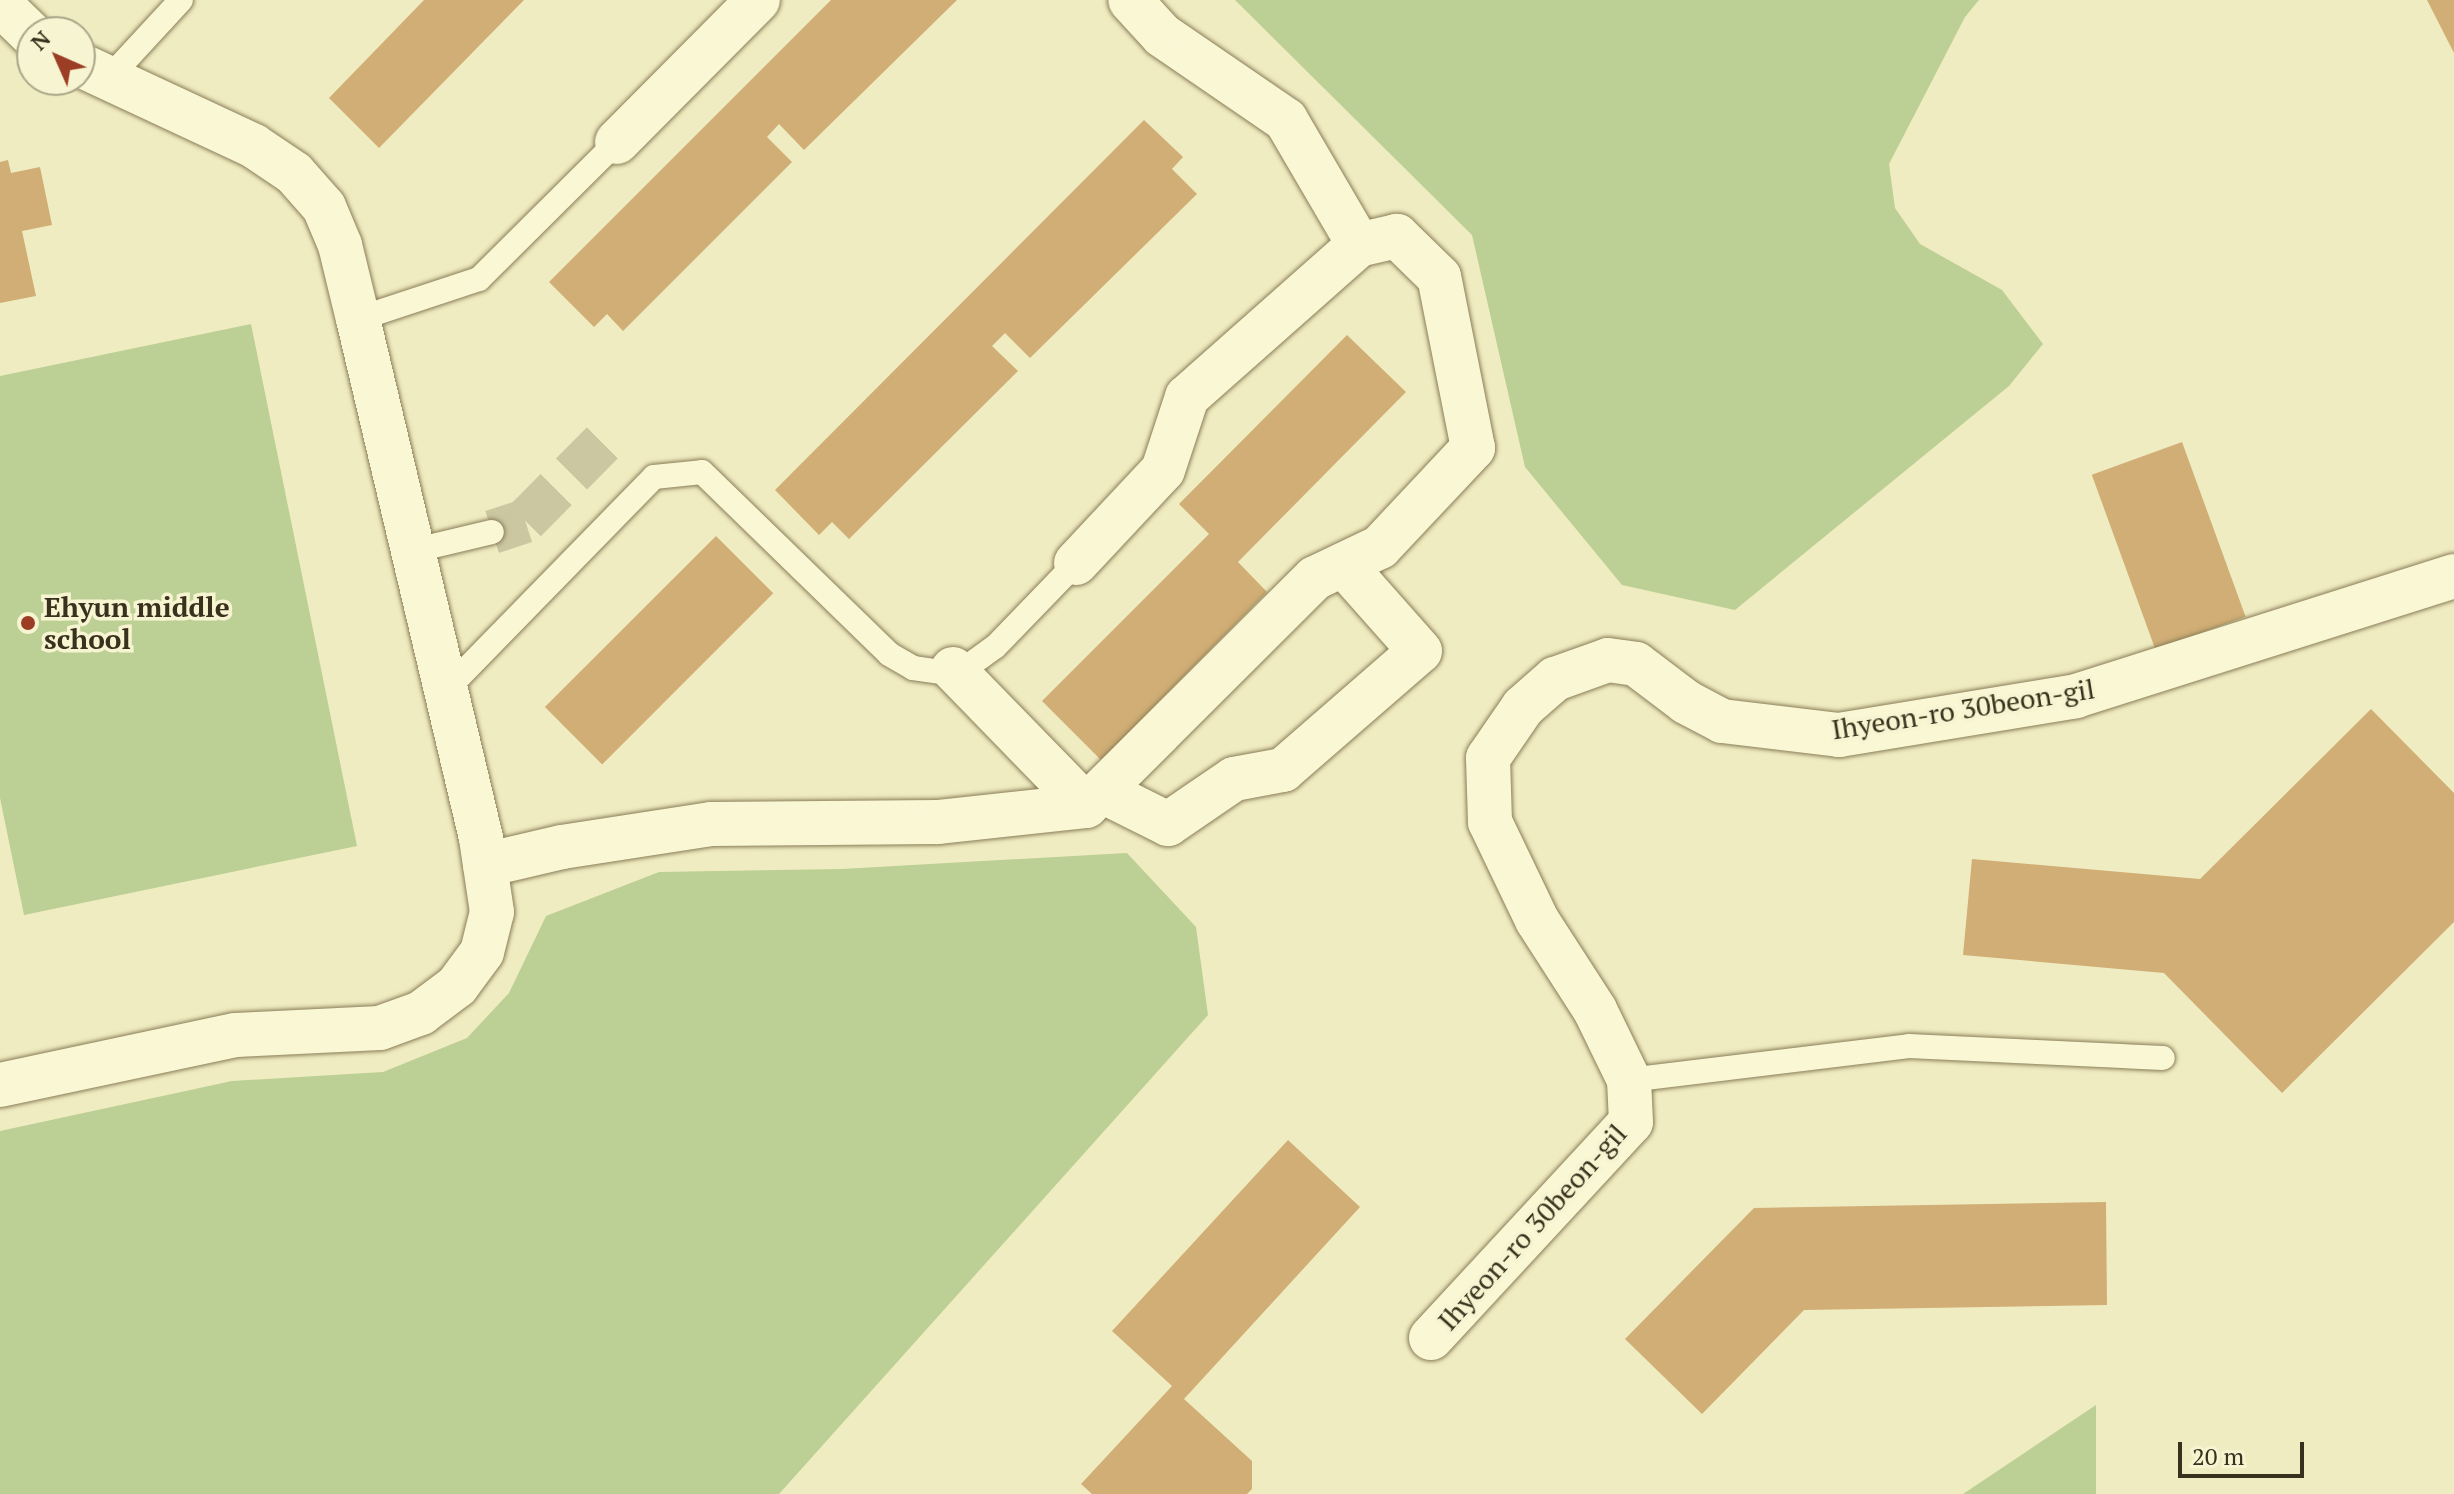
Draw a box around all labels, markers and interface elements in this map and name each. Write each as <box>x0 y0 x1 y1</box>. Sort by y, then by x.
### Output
north arrow <box>16 16 96 96</box>
text: N <box>24 24 56 56</box>
place label: Ehyun middle school <box>44 590 230 656</box>
marker: Ehyun middle school <box>19 614 37 632</box>
street label: Ihyeon-ro 30beon-gil <box>1829 672 2097 746</box>
street label: Ihyeon-ro 30beon-gil <box>1431 1117 1633 1337</box>
scale bar <box>2182 1426 2308 1476</box>
text: 20 m <box>2192 1440 2244 1472</box>

